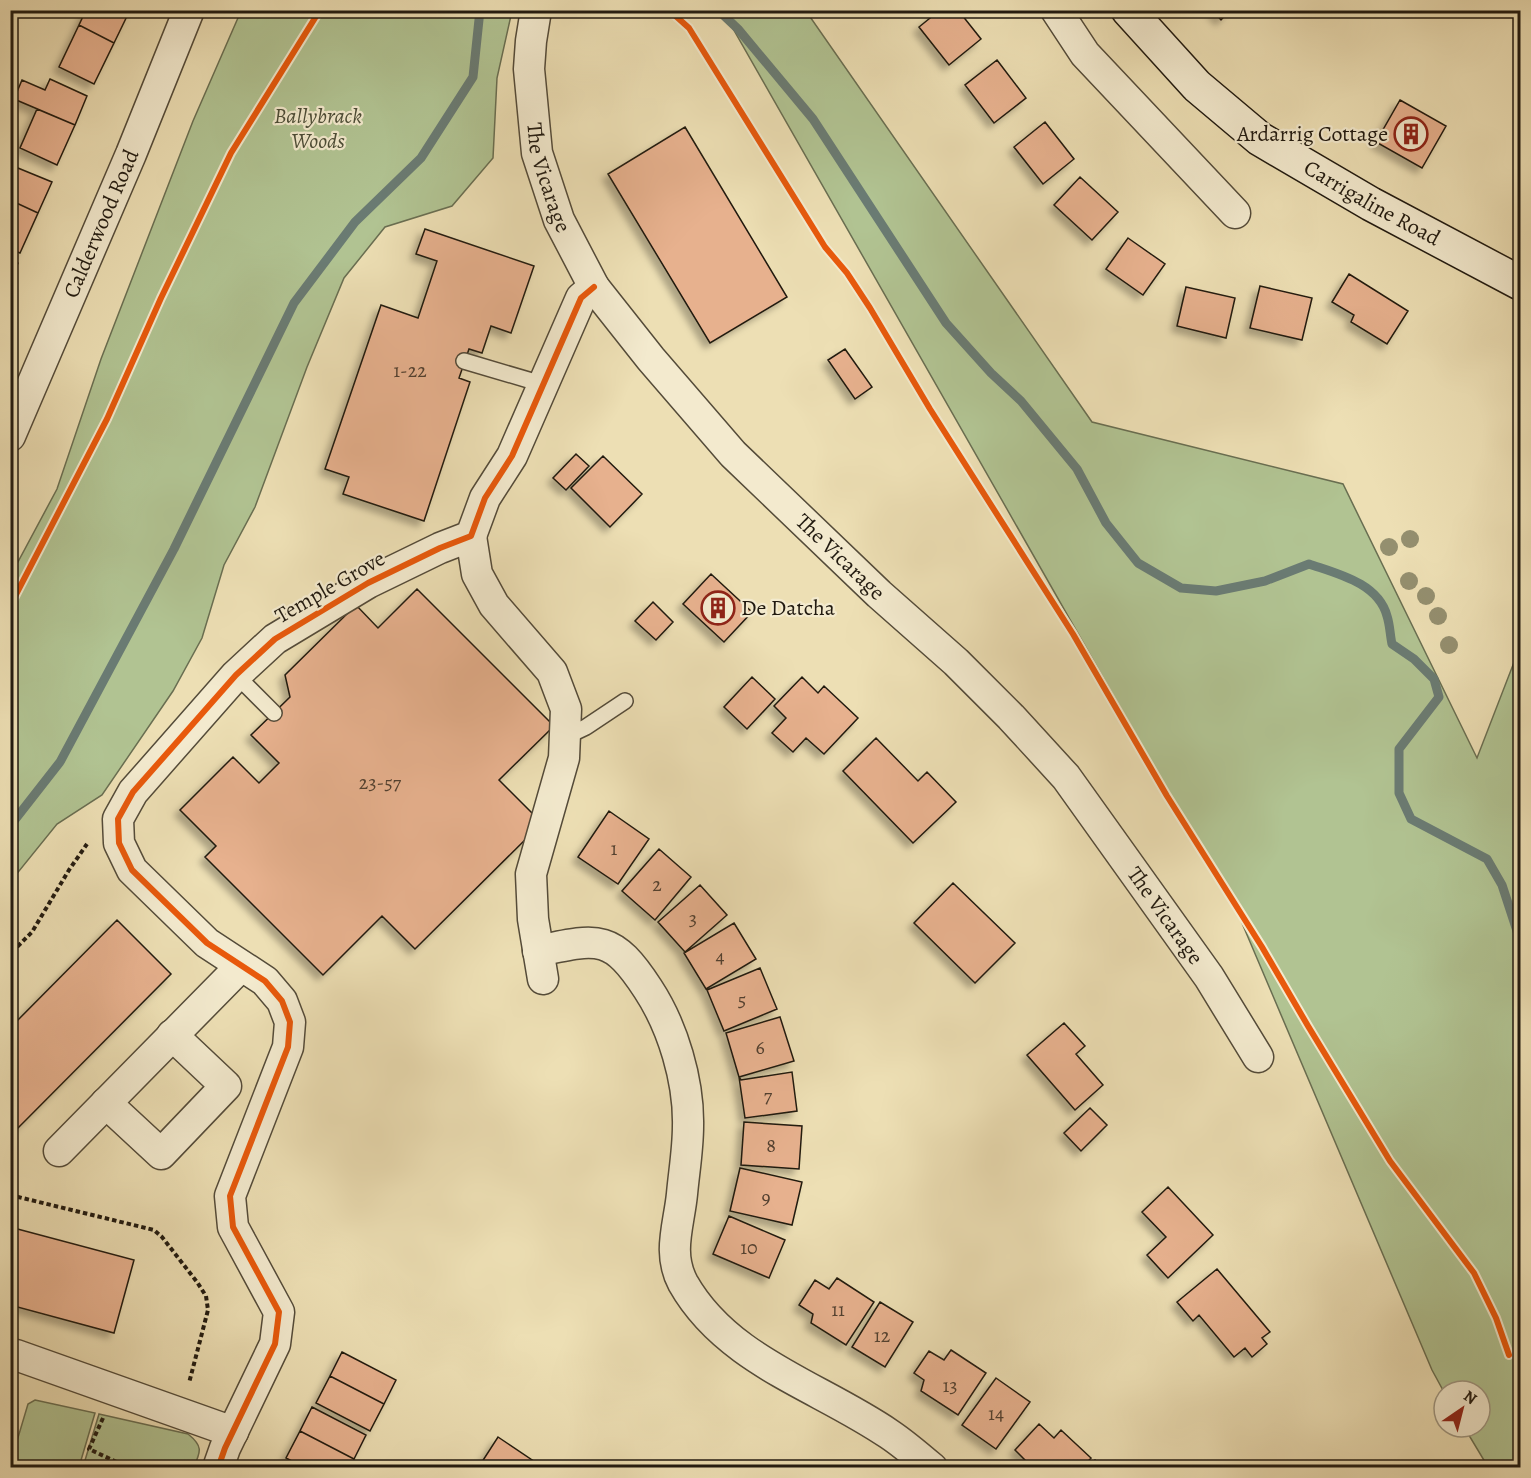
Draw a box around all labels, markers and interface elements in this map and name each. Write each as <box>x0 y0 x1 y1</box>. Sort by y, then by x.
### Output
park label: Ballybrack Woods <box>274 101 362 156</box>
building icon: Ardarrig Cottage <box>1393 116 1429 152</box>
place label: Ardarrig Cottage <box>1236 119 1388 149</box>
street label: The Vicarage <box>519 121 578 238</box>
street label: Calderwood Road <box>56 145 146 303</box>
street label: Carrigaline Road <box>1298 153 1446 253</box>
house number: 1-22 <box>393 357 427 384</box>
street label: The Vicarage <box>789 507 892 607</box>
street label: Temple Grove <box>270 543 390 631</box>
building icon: De Datcha <box>700 590 736 626</box>
place label: De Datcha <box>741 593 836 623</box>
house number: 23-57 <box>359 769 402 796</box>
house number: 1 <box>611 835 618 862</box>
street label: The Vicarage <box>1120 861 1210 971</box>
house number: 2 <box>652 871 662 898</box>
house number: 3 <box>689 905 697 932</box>
house number: 4 <box>715 943 725 970</box>
house number: 5 <box>738 986 746 1013</box>
house number: 6 <box>755 1034 765 1061</box>
house number: 7 <box>764 1082 773 1109</box>
house number: 8 <box>766 1132 776 1159</box>
house number: 9 <box>761 1184 771 1211</box>
house number: 10 <box>740 1234 758 1261</box>
house number: 11 <box>831 1296 845 1323</box>
house number: 12 <box>874 1322 891 1349</box>
house number: 13 <box>942 1372 958 1399</box>
north arrow <box>1432 1379 1492 1439</box>
text: N <box>1459 1385 1481 1410</box>
house number: 14 <box>988 1400 1004 1427</box>

